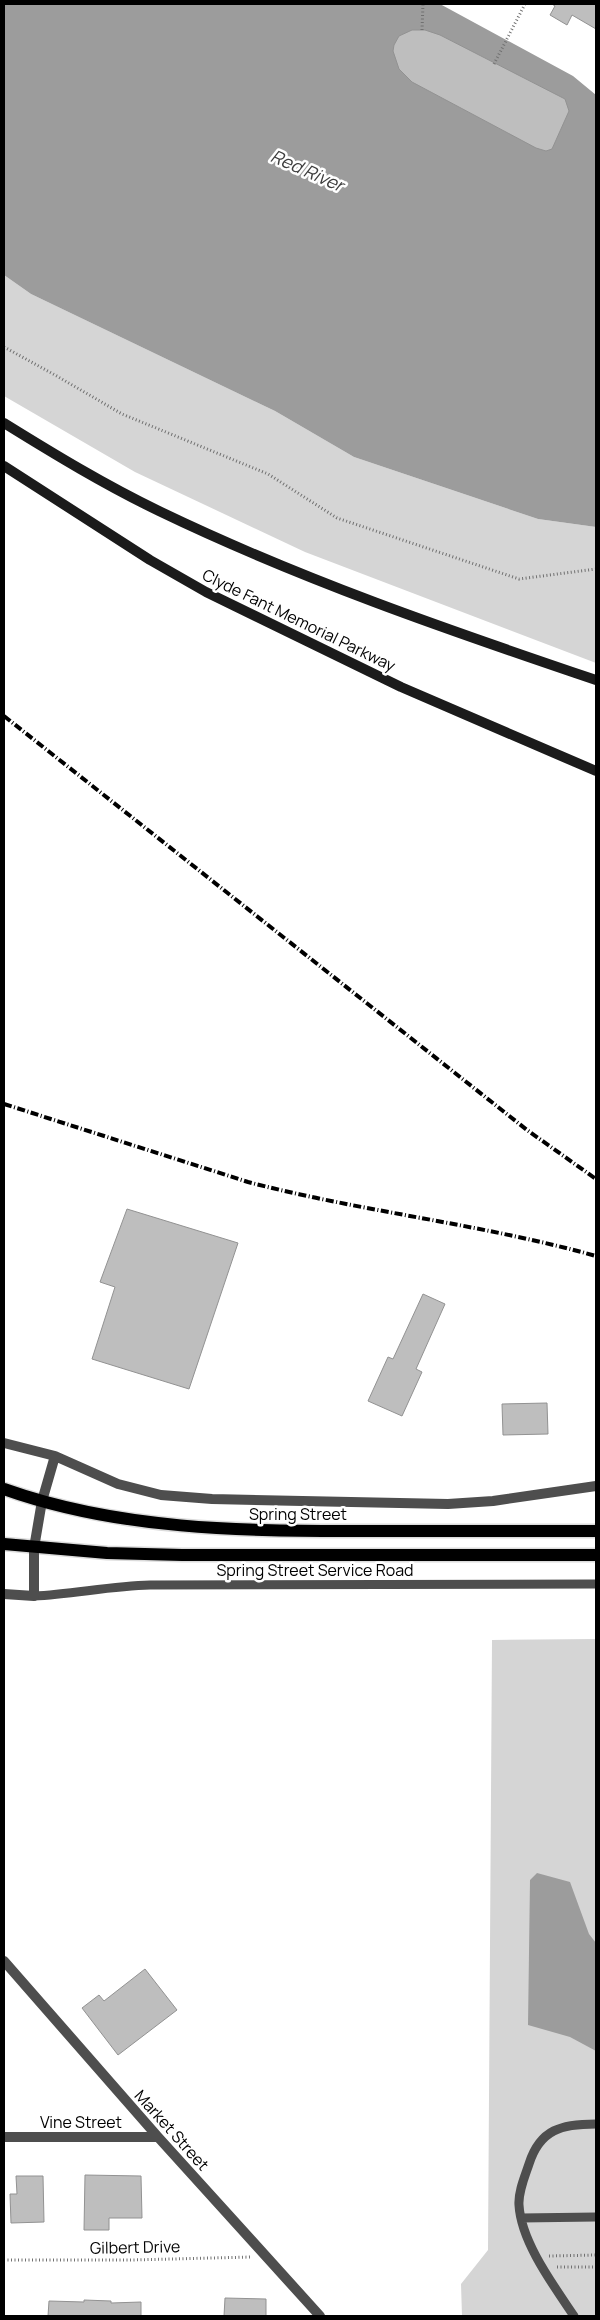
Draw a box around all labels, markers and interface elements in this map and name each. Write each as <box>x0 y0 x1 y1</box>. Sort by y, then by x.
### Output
water label: Red River <box>267 143 350 198</box>
street label: Clyde Fant Memorial Parkway <box>199 564 400 677</box>
street label: Spring Street <box>249 1503 347 1525</box>
street label: Spring Street Service Road <box>216 1559 414 1581</box>
street label: Market Street <box>130 2085 214 2175</box>
street label: Vine Street <box>40 2111 122 2133</box>
street label: Gilbert Drive <box>90 2235 180 2259</box>

